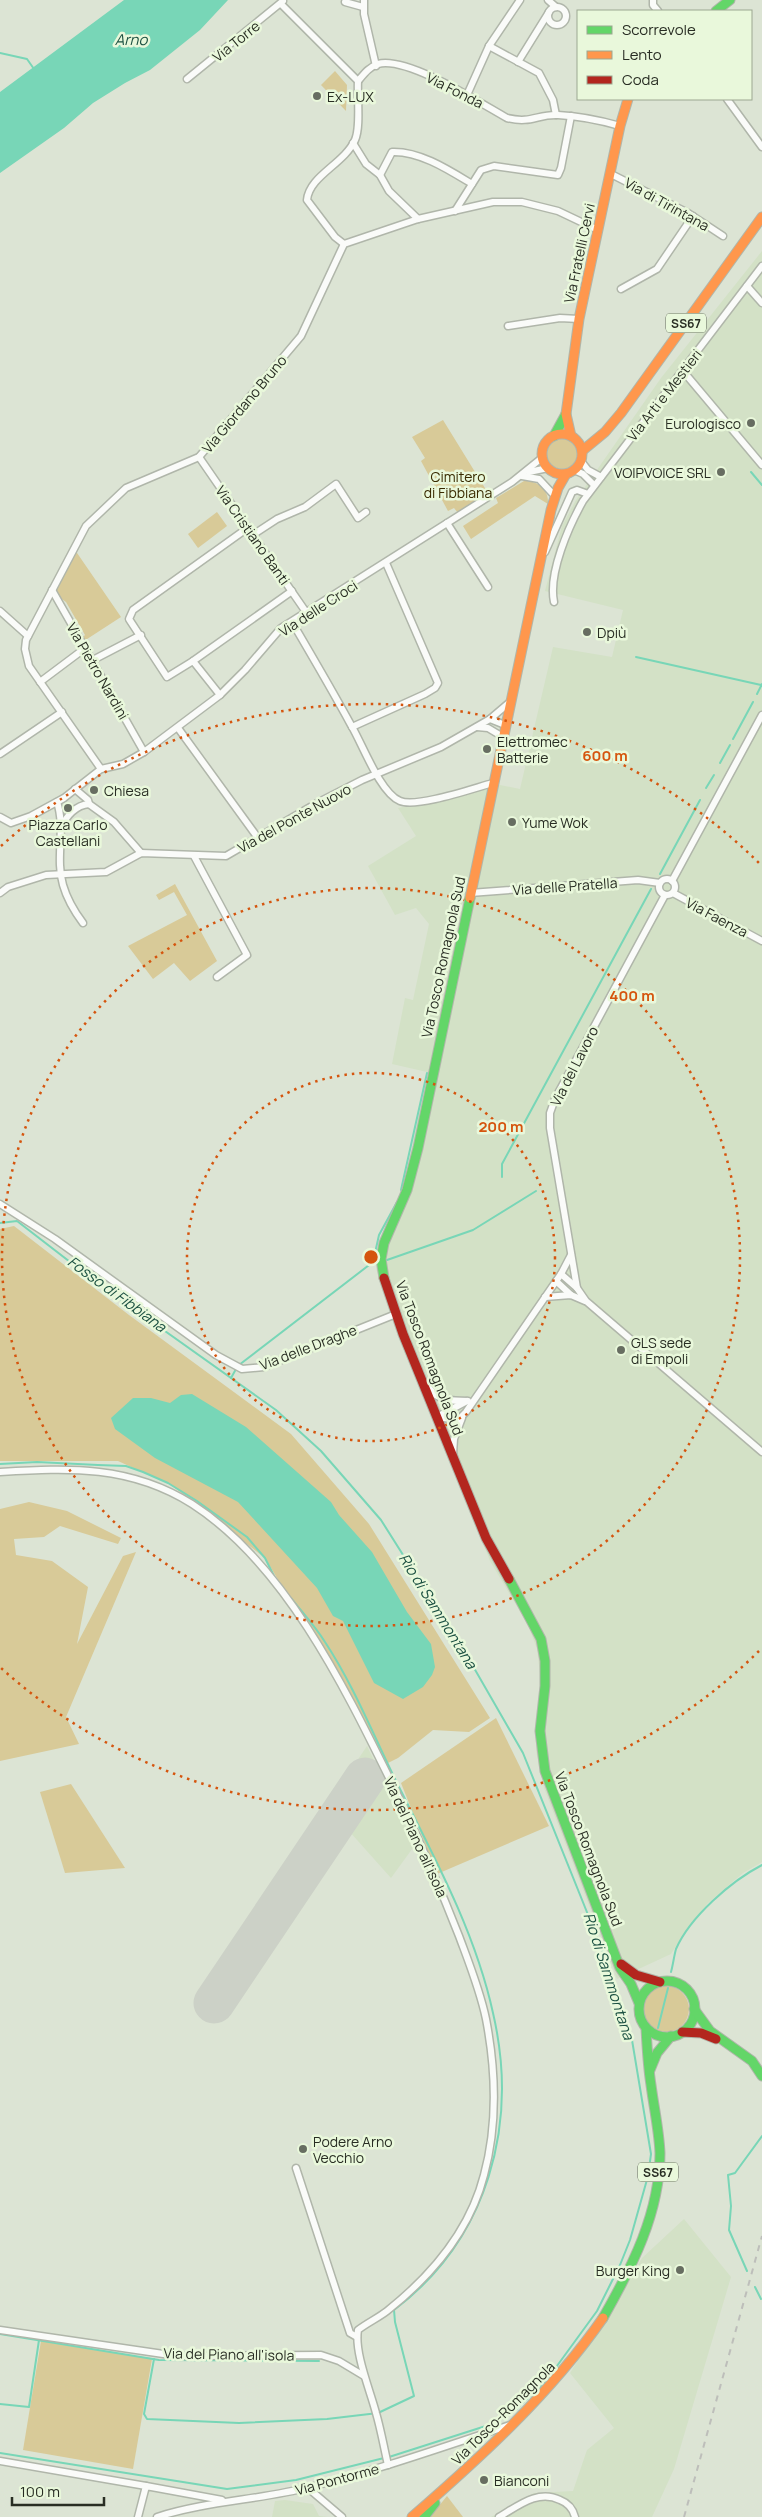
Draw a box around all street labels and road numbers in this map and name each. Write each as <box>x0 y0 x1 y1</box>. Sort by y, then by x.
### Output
street label: Via Torre <box>208 16 264 66</box>
street label: Via Fonda <box>423 68 487 112</box>
street label: Via di Tirintana <box>621 173 713 235</box>
street label: Via Fratelli Cervi <box>559 201 599 305</box>
road number: SS67 <box>666 314 706 332</box>
street label: Via Arti e Mestieri <box>622 345 706 445</box>
street label: Via Giordano Bruno <box>197 351 291 457</box>
street label: Via Cristiano Banti <box>212 482 294 588</box>
street label: Via delle Croci <box>275 576 361 640</box>
street label: Via Pietro Nardini <box>63 619 133 723</box>
street label: Via del Ponte Nuovo <box>234 779 354 857</box>
street label: Via delle Pratella <box>512 873 618 899</box>
street label: Via Tosco Romagnola Sud <box>417 875 469 1039</box>
street label: Via Faenza <box>683 893 751 941</box>
street label: Via del Lavoro <box>546 1023 602 1109</box>
street label: Via Tosco Romagnola Sud <box>392 1278 468 1438</box>
street label: Via delle Draghe <box>257 1320 359 1374</box>
street label: Via Tosco Romagnola Sud <box>551 1769 627 1929</box>
street label: Via del Piano all'isola <box>380 1774 452 1900</box>
road number: SS67 <box>638 2162 678 2182</box>
street label: Via del Piano all'isola <box>164 2343 294 2365</box>
street label: Via Tosco-Romagnola <box>447 2357 559 2469</box>
street label: Via Pontorme <box>293 2459 381 2499</box>

